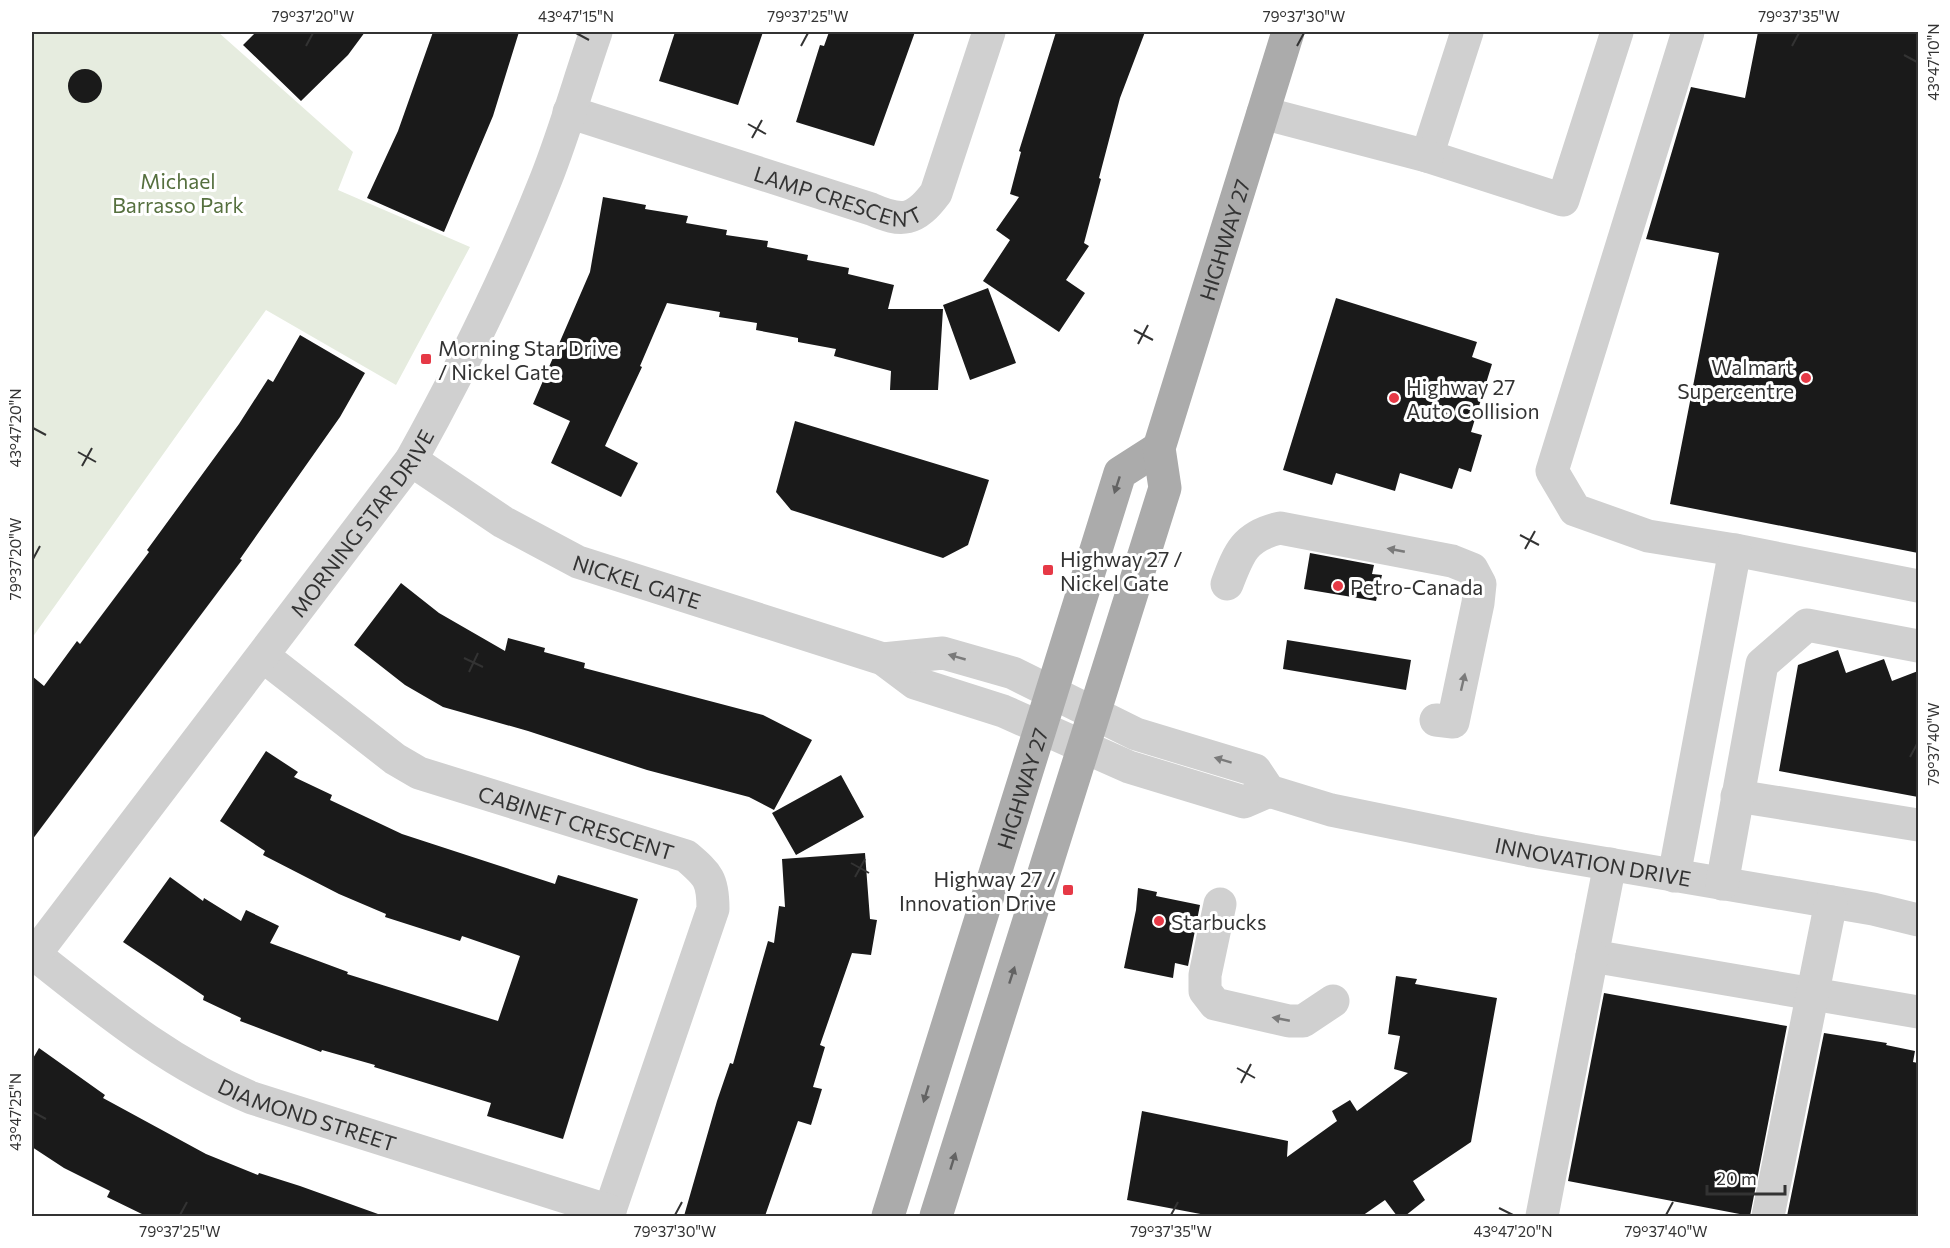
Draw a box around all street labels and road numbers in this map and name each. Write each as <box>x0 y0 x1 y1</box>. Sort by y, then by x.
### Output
street label: LAMP CRESCENT <box>751 160 926 230</box>
street label: HIGHWAY 27 <box>1193 176 1254 303</box>
street label: MORNING STAR DRIVE <box>284 425 438 621</box>
street label: NICKEL GATE <box>570 549 704 613</box>
street label: HIGHWAY 27 <box>991 725 1052 852</box>
street label: CABINET CRESCENT <box>475 780 677 864</box>
street label: INNOVATION DRIVE <box>1493 831 1693 890</box>
street label: DIAMOND STREET <box>214 1072 400 1155</box>

